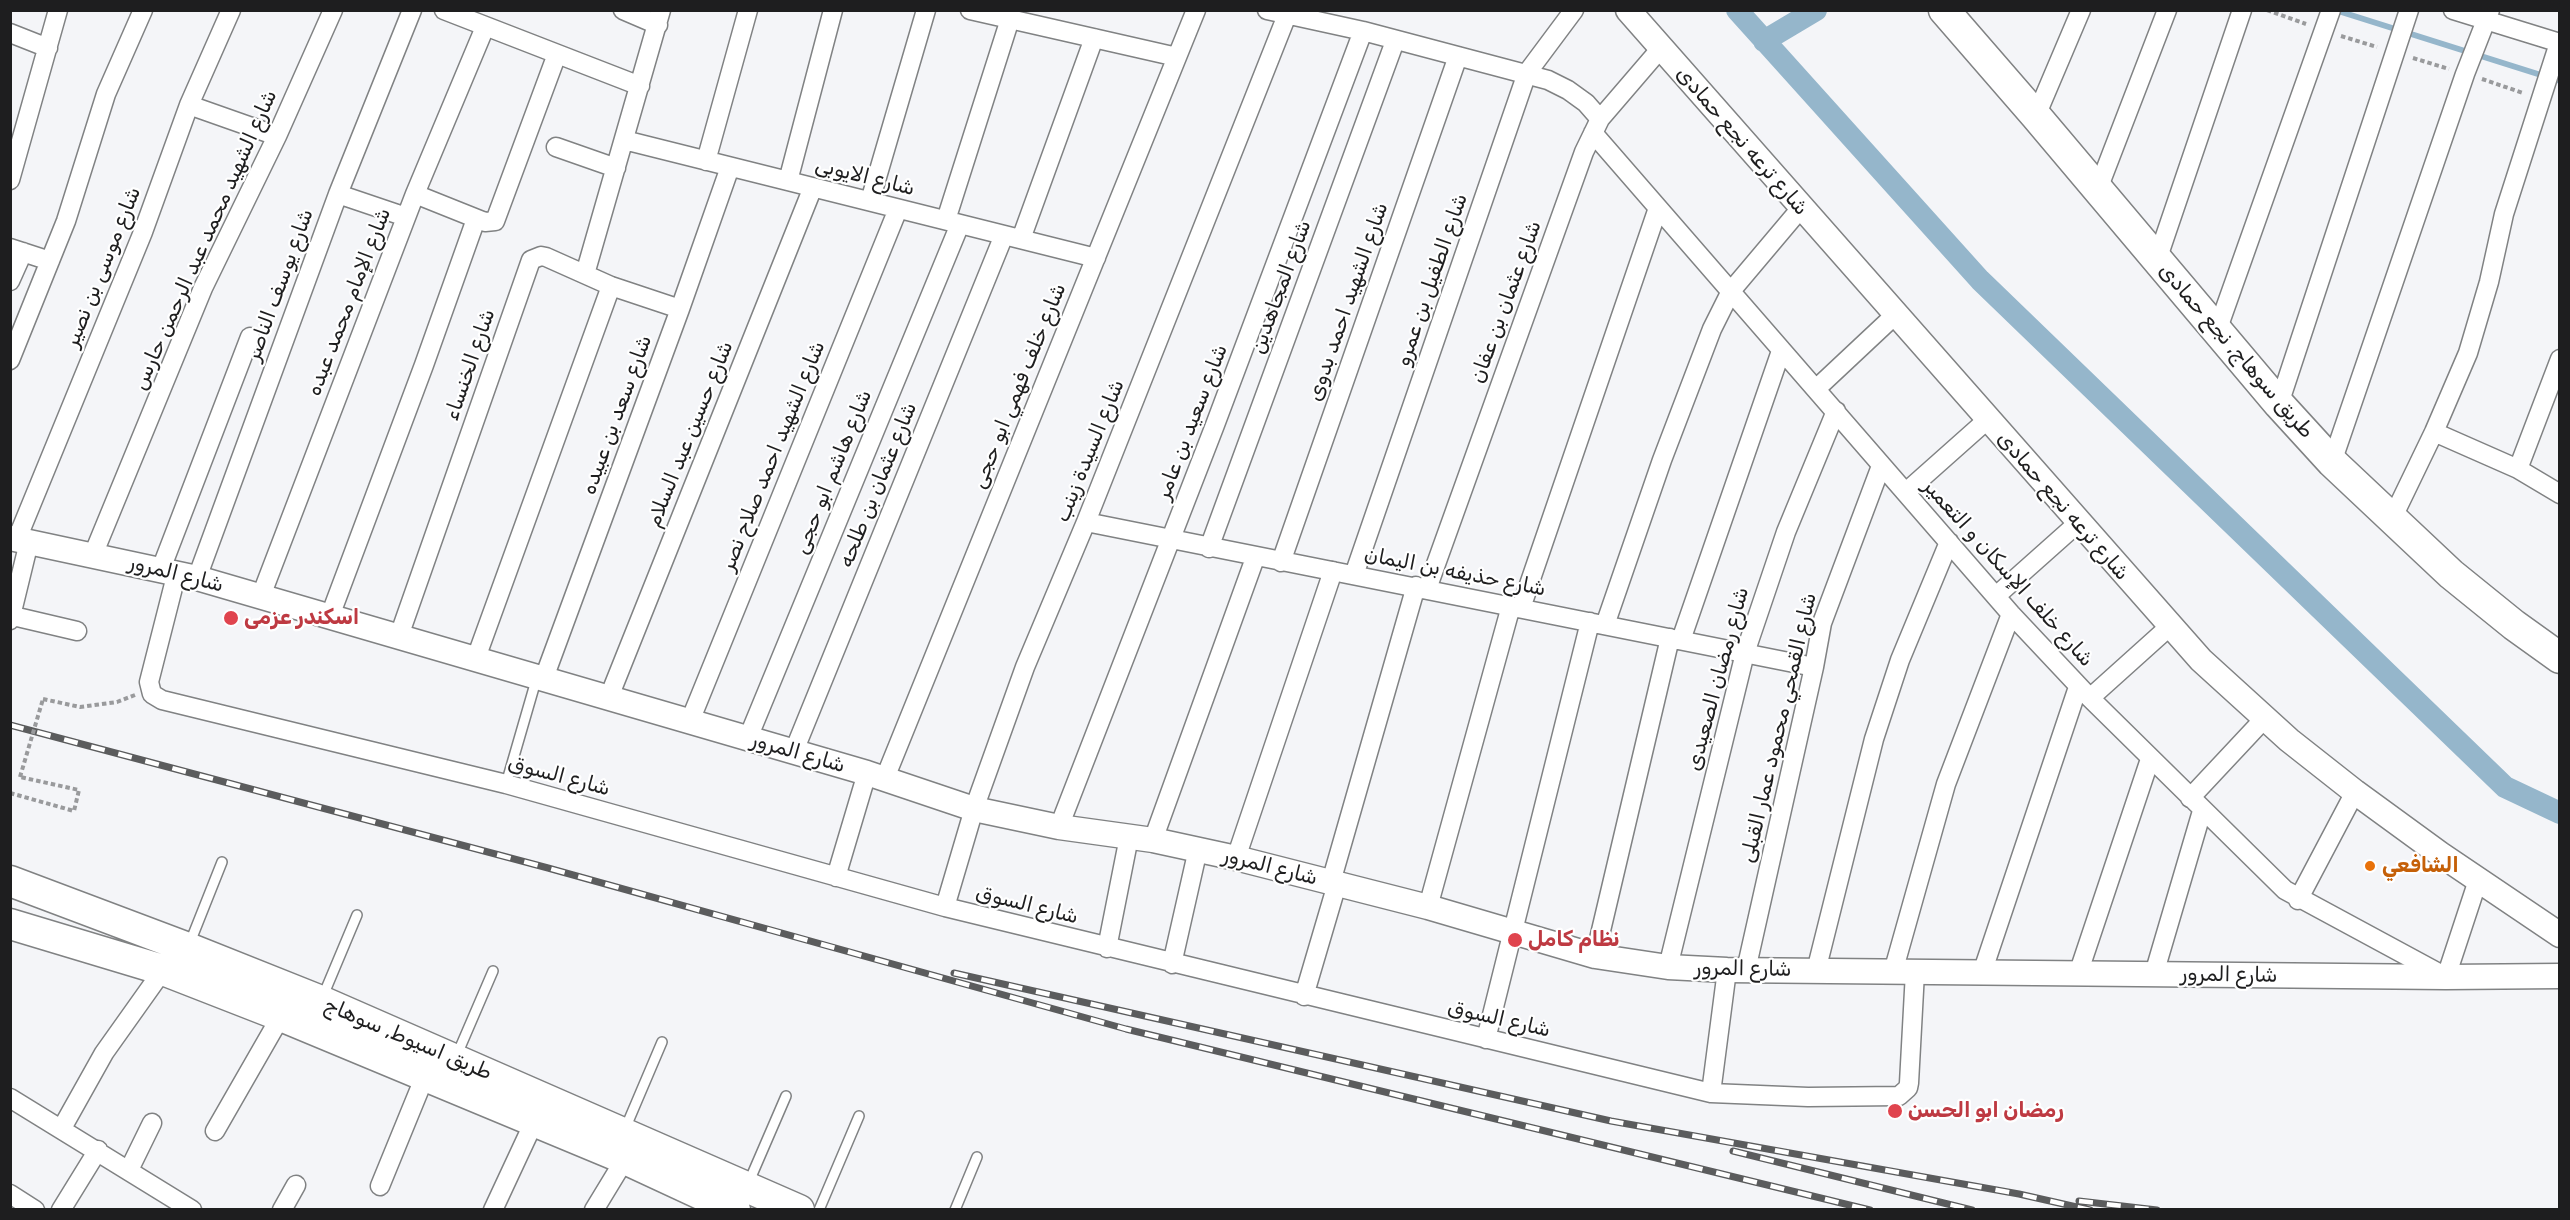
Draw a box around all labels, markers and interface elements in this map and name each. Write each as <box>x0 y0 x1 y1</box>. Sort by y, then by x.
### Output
street label: شارع ترعه نجع حمادى <box>1670 61 1814 221</box>
street label: شارع الشهيد محمد عبد الرحمن حارس <box>127 86 283 394</box>
street label: شارع الايوبى <box>813 152 917 202</box>
street label: شارع موسى بن نصير <box>59 183 147 351</box>
street label: شارع الطفيل بن عمرو <box>1391 190 1473 370</box>
street label: شارع الشهيد احمد بدوى <box>1302 199 1394 405</box>
street label: شارع الإمام محمد عبده <box>301 204 397 400</box>
street label: شارع يوسف الناصر <box>241 206 319 364</box>
street label: شارع المجاهدين <box>1245 217 1317 357</box>
street label: شارع عثمان بن عفان <box>1465 217 1547 387</box>
street label: طريق سوهاج, نجع حمادى <box>2153 258 2319 444</box>
street label: شارع خلف فهمي ابو حجى <box>966 280 1072 492</box>
street label: شارع الخنساء <box>439 306 501 424</box>
street label: شارع سعد بن عبيده <box>576 332 658 498</box>
street label: شارع حسين عبد السلام <box>641 337 739 531</box>
street label: شارع الشهيد احمد صلاح نصر <box>715 337 831 575</box>
street label: شارع سعيد بن عامر <box>1151 341 1233 503</box>
street label: شارع السيدة زينب <box>1050 376 1130 526</box>
street label: شارع هاشم ابو حجى <box>788 386 878 558</box>
street label: شارع عثمان بن طلحه <box>833 399 923 571</box>
street label: شارع ترعه نجع حمادى <box>1991 426 2135 586</box>
street label: شارع خلف الإسكان و التعمير <box>1917 474 2099 672</box>
street label: شارع حذيفه بن اليمان <box>1362 542 1548 602</box>
street label: شارع المرور <box>126 550 226 598</box>
street label: شارع رمضان الصعيدى <box>1681 584 1755 774</box>
street label: شارع القمحي محمود عمار القبلى <box>1736 590 1822 866</box>
place label: اسكندر عزمى <box>244 605 359 631</box>
marker: اسكندر عزمى <box>222 609 240 627</box>
street label: شارع المرور <box>748 728 848 778</box>
street label: شارع السوق <box>505 750 613 802</box>
street label: شارع المرور <box>1220 843 1320 891</box>
place label: الشافعي <box>2382 853 2459 879</box>
marker: الشافعي <box>2363 859 2377 873</box>
street label: شارع السوق <box>973 880 1081 930</box>
place label: نظام كامل <box>1528 927 1620 953</box>
marker: نظام كامل <box>1506 931 1524 949</box>
street label: شارع المرور <box>1694 956 1792 982</box>
street label: شارع المرور <box>2180 962 2278 988</box>
street label: طريق اسيوط, سوهاج <box>320 992 496 1086</box>
street label: شارع السوق <box>1445 995 1553 1043</box>
place label: رمضان ابو الحسن <box>1908 1098 2064 1124</box>
marker: رمضان ابو الحسن <box>1886 1102 1904 1120</box>

